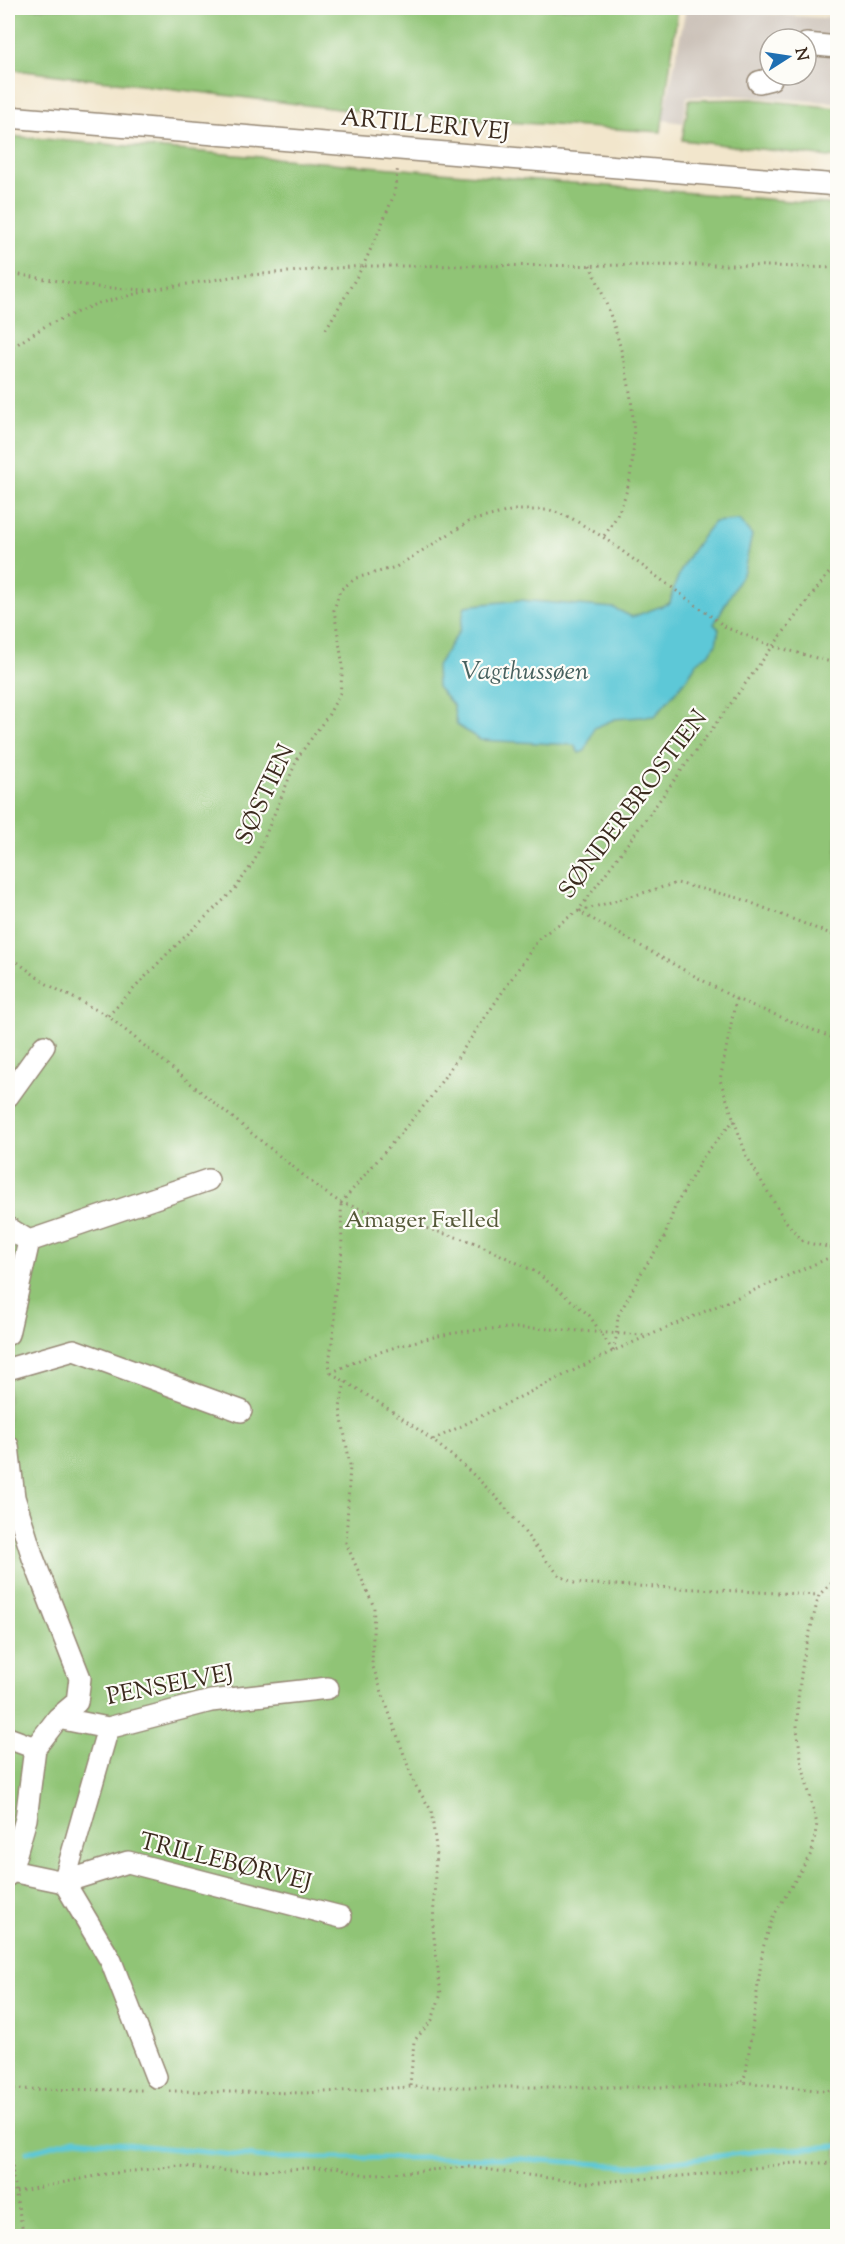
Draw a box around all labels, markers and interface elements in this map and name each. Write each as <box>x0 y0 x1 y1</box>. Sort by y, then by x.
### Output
north arrow <box>758 27 818 87</box>
text: N <box>788 46 813 63</box>
street label: ARTILLERIVEJ <box>339 102 511 150</box>
water label: Vagthussøen <box>461 654 589 691</box>
street label: SØNDERBROSTIEN <box>551 703 717 907</box>
street label: SØSTIEN <box>228 739 304 851</box>
park label: Amager Fælled <box>344 1204 500 1238</box>
street label: PENSELVEJ <box>104 1657 236 1715</box>
street label: TRILLEBØRVEJ <box>135 1825 315 1901</box>

